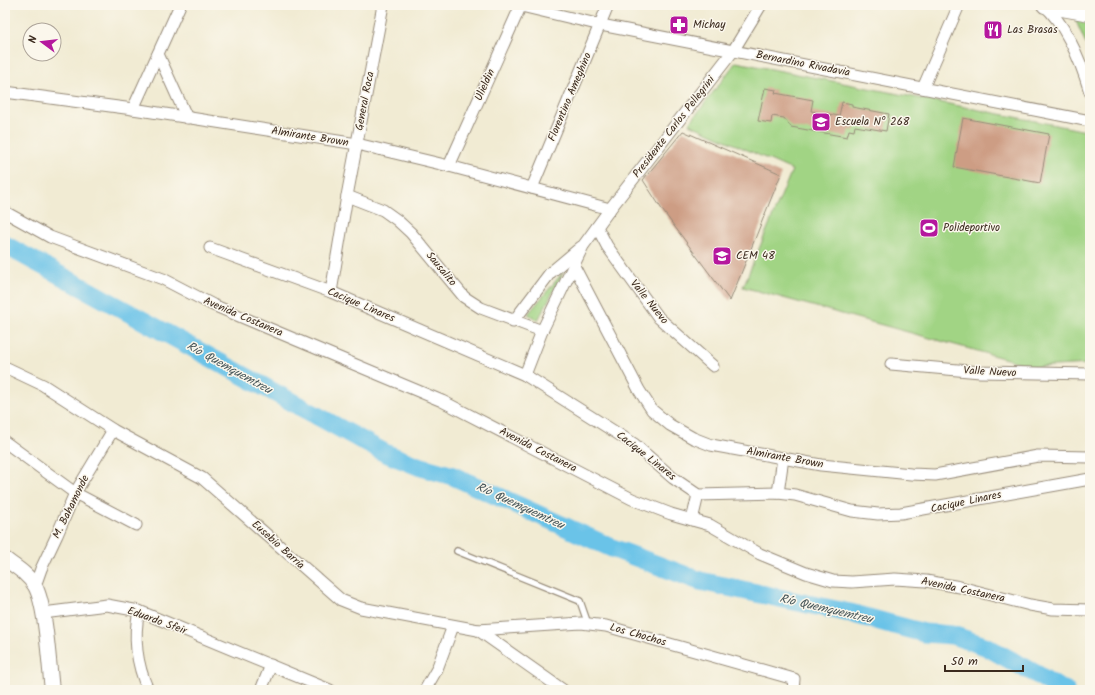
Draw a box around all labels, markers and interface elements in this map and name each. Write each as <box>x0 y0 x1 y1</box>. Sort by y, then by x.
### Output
pharmacy icon: Michay <box>668 14 690 36</box>
place label: Michay <box>693 16 726 34</box>
restaurant icon: Las Brasas <box>982 19 1004 41</box>
place label: Las Brasas <box>1007 21 1058 39</box>
north arrow <box>22 22 62 62</box>
text: N <box>24 34 43 45</box>
street label: Bernardino Rivadavia <box>754 46 852 82</box>
street label: Florentino Ameghino <box>543 50 597 144</box>
street label: Ulieldin <box>470 66 500 104</box>
street label: General Roca <box>350 70 380 132</box>
street label: Presidente Carlos Pellegrini <box>628 72 720 182</box>
school or university icon: Escuela Nº 268 <box>810 111 832 133</box>
place label: Escuela Nº 268 <box>835 113 910 131</box>
street label: Almirante Brown <box>270 122 350 152</box>
sports icon: Polideportivo <box>918 217 940 239</box>
place label: Polideportivo <box>943 219 1000 237</box>
school or university icon: CEM 48 <box>711 245 733 267</box>
place label: CEM 48 <box>736 247 775 265</box>
street label: Sausalito <box>421 248 461 290</box>
street label: Valle Nuevo <box>625 276 673 328</box>
street label: Cacique Linares <box>324 283 398 327</box>
street label: Avenida Costanera <box>200 292 286 342</box>
water label: Río Quemquemtreu <box>183 337 276 400</box>
street label: Valle Nuevo <box>963 362 1017 382</box>
street label: Avenida Costanera <box>496 423 580 477</box>
street label: Cacique Linares <box>612 427 680 485</box>
street label: Almirante Brown <box>745 442 825 474</box>
street label: M. Bahamonde <box>48 472 94 542</box>
water label: Río Quemquemtreu <box>473 477 568 535</box>
street label: Cacique Linares <box>929 486 1003 518</box>
street label: Eusebio Barría <box>247 516 309 574</box>
street label: Avenida Costanera <box>920 572 1006 608</box>
water label: Río Quemquemtreu <box>778 589 875 629</box>
street label: Eduardo Sfeir <box>125 602 191 641</box>
street label: Los Chochos <box>608 618 669 652</box>
scale bar <box>945 647 1023 673</box>
text: 50 m <box>951 652 978 671</box>

